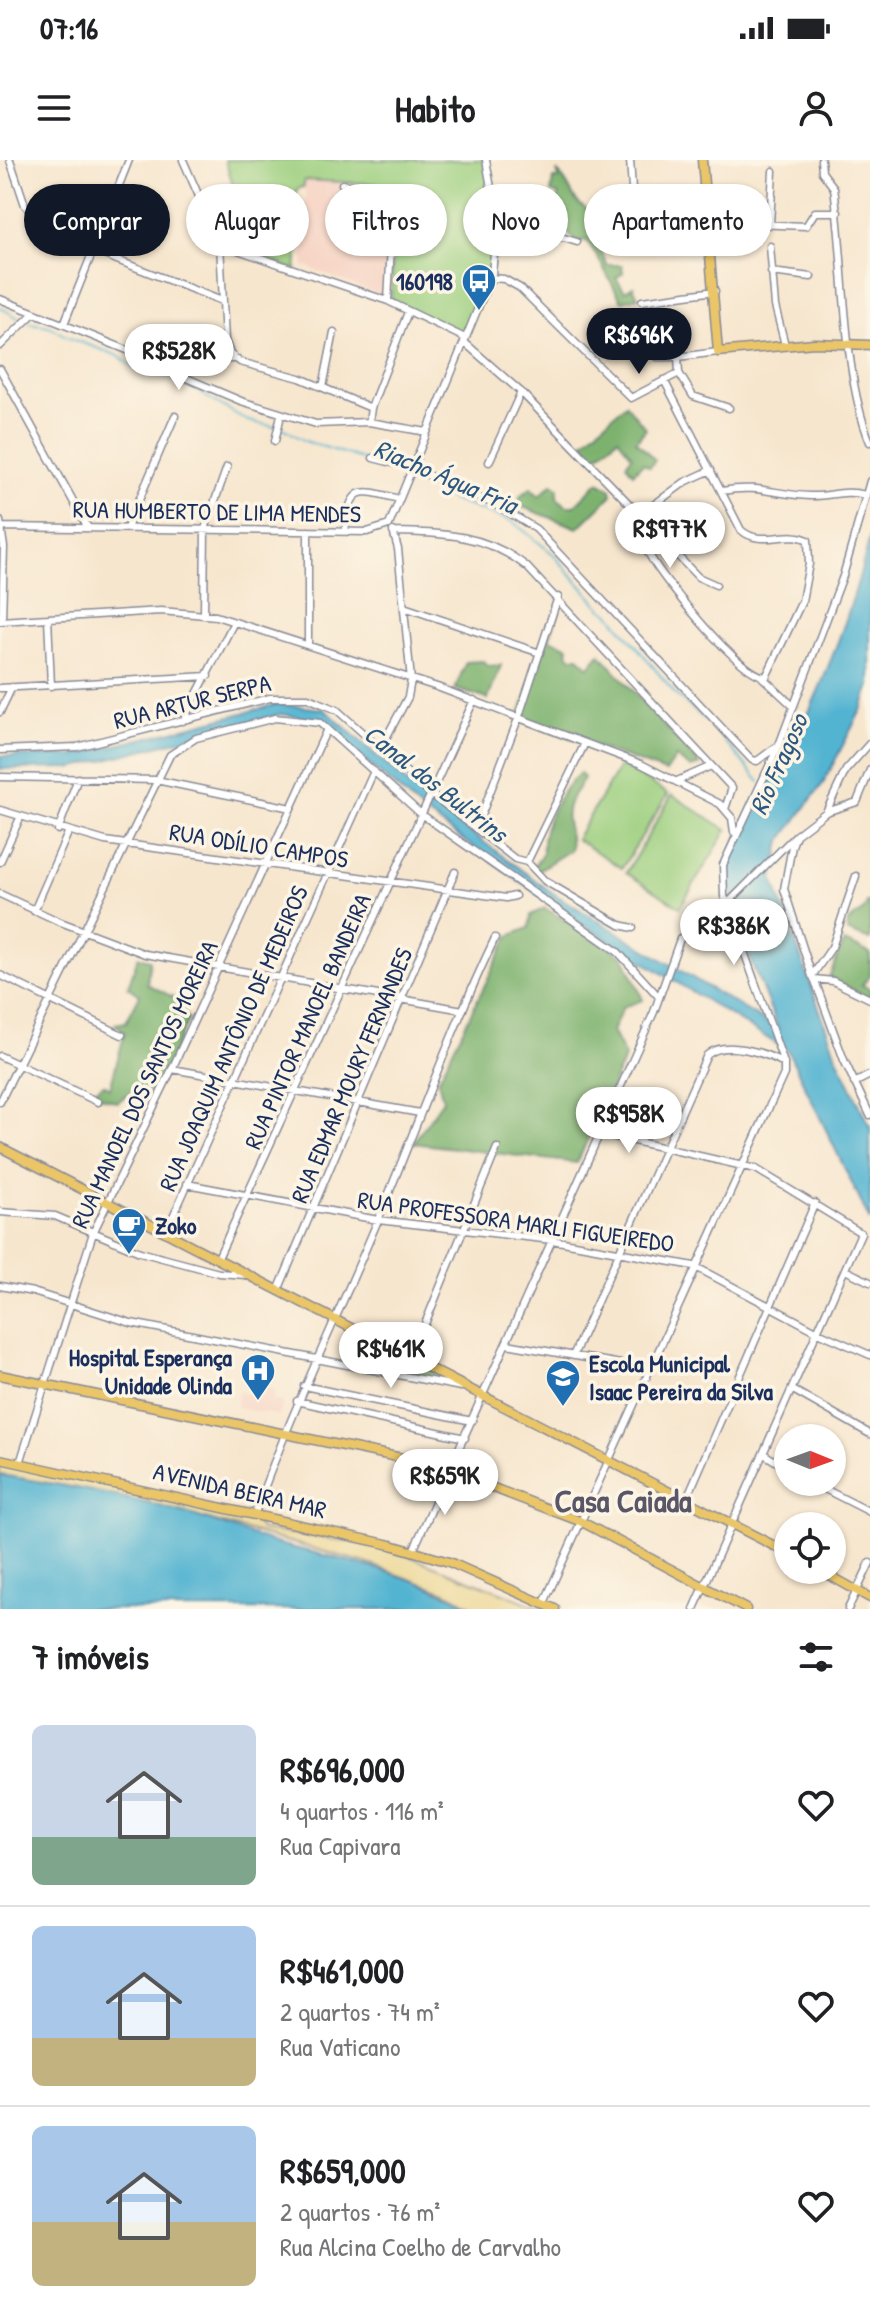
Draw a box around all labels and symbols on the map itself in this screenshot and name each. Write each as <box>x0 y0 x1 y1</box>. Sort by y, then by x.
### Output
bus stop icon: 160198 <box>460 262 498 312</box>
place label: 160198 <box>396 265 454 297</box>
pin: R$696K <box>574 308 704 376</box>
pin: R$528K <box>114 324 244 392</box>
water label: Riacho Água Fria <box>369 430 525 524</box>
street label: RUA HUMBERTO DE LIMA MENDES <box>73 492 361 530</box>
pin: R$977K <box>605 502 735 570</box>
street label: RUA ARTUR SERPA <box>110 666 274 736</box>
water label: Rio Fragoso <box>740 706 818 820</box>
water label: Canal dos Bultrins <box>357 716 516 851</box>
street label: RUA ODÍLIO CAMPOS <box>168 815 350 875</box>
street label: RUA JOAQUIM ANTÔNIO DE MEDEIROS <box>151 880 315 1196</box>
street label: RUA PINTOR MANOEL BANDEIRA <box>236 888 378 1154</box>
pin: R$386K <box>669 899 799 967</box>
street label: RUA MANOEL DOS SANTOS MOREIRA <box>63 935 225 1233</box>
street label: RUA EDMAR MOURY FERNANDES <box>283 942 419 1208</box>
pin: R$958K <box>564 1087 694 1155</box>
street label: RUA PROFESSORA MARLI FIGUEIREDO <box>356 1183 676 1259</box>
cafe icon: Zoko <box>110 1206 148 1256</box>
place label: Zoko <box>155 1209 197 1241</box>
pin: R$461K <box>326 1322 456 1390</box>
place label: Hospital Esperança Unidade Olinda <box>69 1341 233 1401</box>
place label: Escola Municipal Isaac Pereira da Silva <box>589 1347 774 1407</box>
hospital icon: Hospital Esperança Unidade Olinda <box>239 1352 277 1402</box>
school or university icon: Escola Municipal Isaac Pereira da Silva <box>544 1358 582 1408</box>
north arrow <box>774 1424 846 1496</box>
pin: R$659K <box>380 1449 510 1517</box>
street label: AVENIDA BEIRA MAR <box>151 1455 330 1525</box>
district label: Casa Caiada <box>554 1479 692 1522</box>

